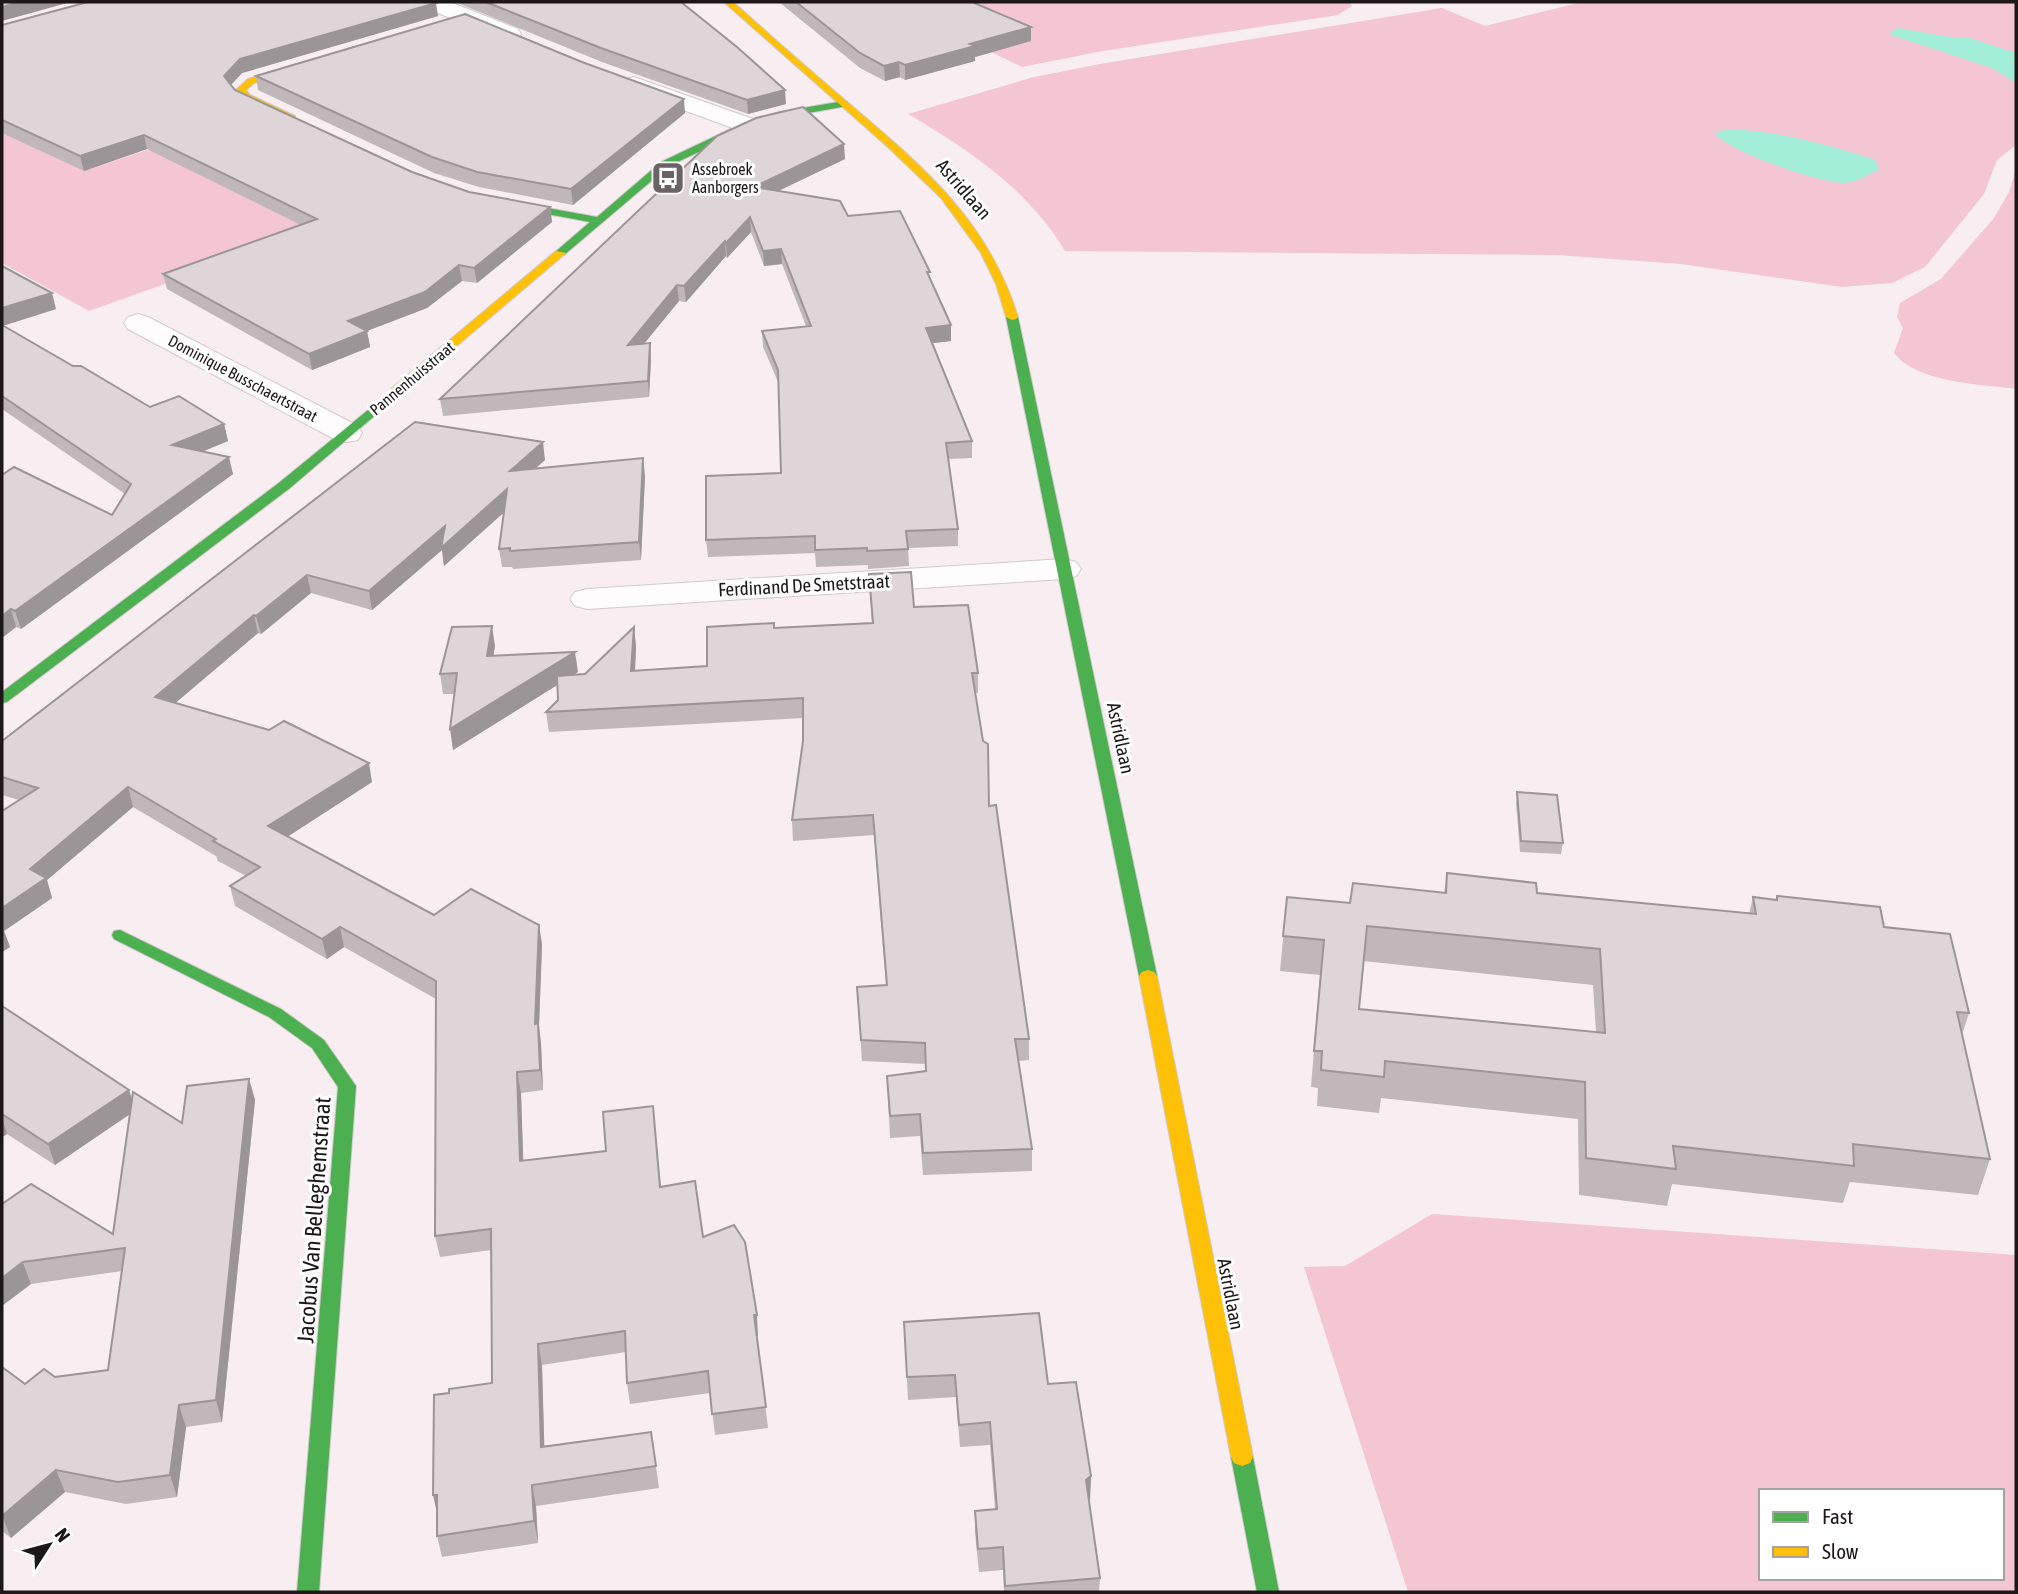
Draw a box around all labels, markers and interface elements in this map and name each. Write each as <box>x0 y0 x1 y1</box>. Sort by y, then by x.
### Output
street label: Astridlaan <box>932 154 996 224</box>
bus stop icon: Assebroek Aanborgers <box>649 159 687 197</box>
place label: Assebroek Aanborgers <box>692 160 759 197</box>
street label: Dominique Busschaertstraat <box>165 331 321 426</box>
street label: Pannenhuisstraat <box>366 337 458 418</box>
street label: Ferdinand De Smetstraat <box>718 570 890 600</box>
street label: Astridlaan <box>1103 700 1139 776</box>
street label: Jacobus Van Belleghemstraat <box>292 1096 336 1344</box>
street label: Astridlaan <box>1213 1256 1249 1332</box>
legend <box>1759 1489 2004 1580</box>
text: Fast <box>1822 1504 1853 1528</box>
north arrow <box>14 1510 84 1580</box>
text: N <box>51 1524 75 1546</box>
text: Slow <box>1822 1539 1859 1563</box>

